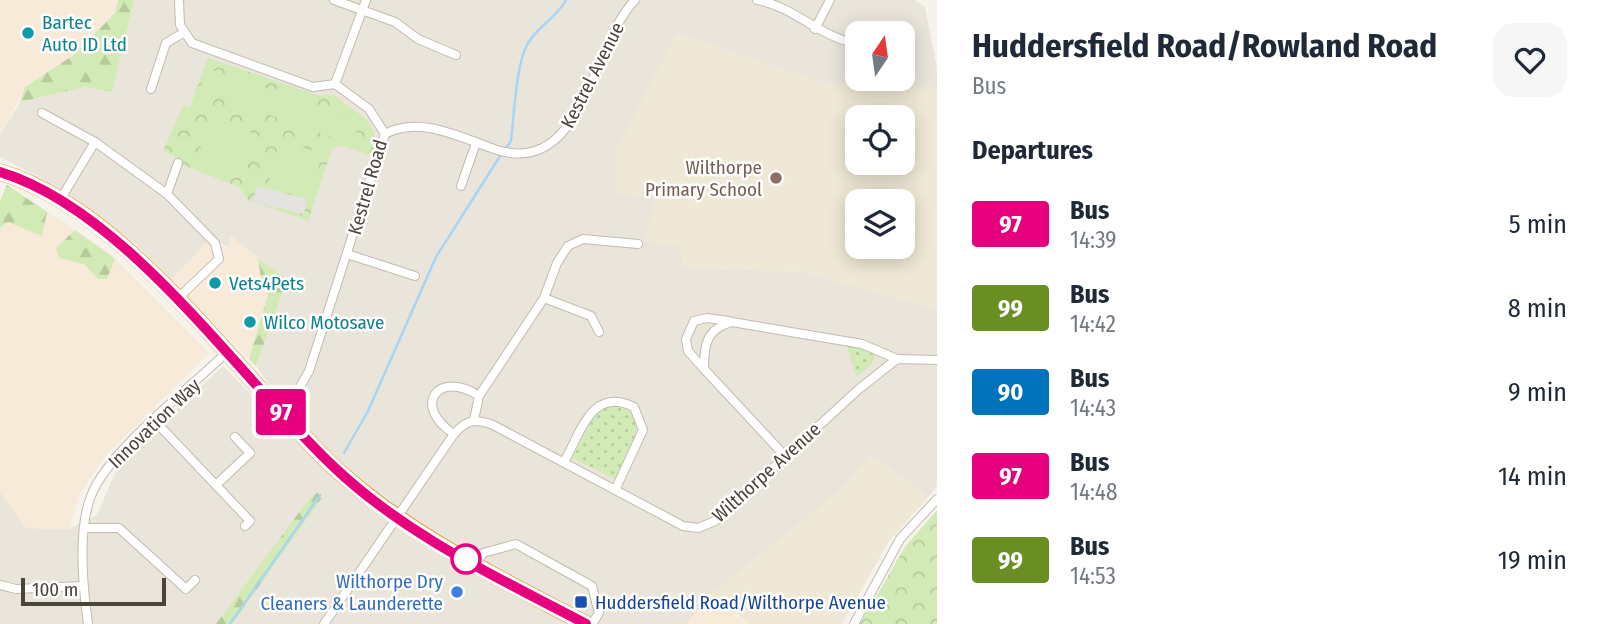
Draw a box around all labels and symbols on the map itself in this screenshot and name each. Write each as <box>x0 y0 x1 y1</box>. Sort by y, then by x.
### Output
place label: Bartec Auto ID Ltd <box>42 11 127 56</box>
street label: Kestrel Avenue <box>556 19 629 132</box>
north arrow <box>845 21 915 91</box>
marker: Bartec Auto ID Ltd <box>20 25 36 41</box>
street label: Kestrel Road <box>343 137 392 237</box>
place label: Wilthorpe Primary School <box>645 156 762 201</box>
marker: Wilthorpe Primary School <box>768 170 784 186</box>
place label: Vets4Pets <box>229 272 304 295</box>
marker: Vets4Pets <box>207 275 223 291</box>
place label: Wilco Motosave <box>264 311 384 334</box>
marker: Wilco Motosave <box>242 314 258 330</box>
street label: Innovation Way <box>104 373 206 473</box>
line badge: 97 <box>250 389 312 435</box>
street label: Wilthorpe Avenue <box>707 418 825 527</box>
unlabelled marker <box>451 544 481 574</box>
place label: Wilthorpe Dry Cleaners & Launderette <box>261 570 444 615</box>
scale bar <box>21 575 166 607</box>
marker: Wilthorpe Dry Cleaners & Launderette <box>449 584 465 600</box>
place label: Huddersfield Road/Wilthorpe Avenue <box>595 591 886 614</box>
marker: Huddersfield Road/Wilthorpe Avenue <box>573 594 589 610</box>

